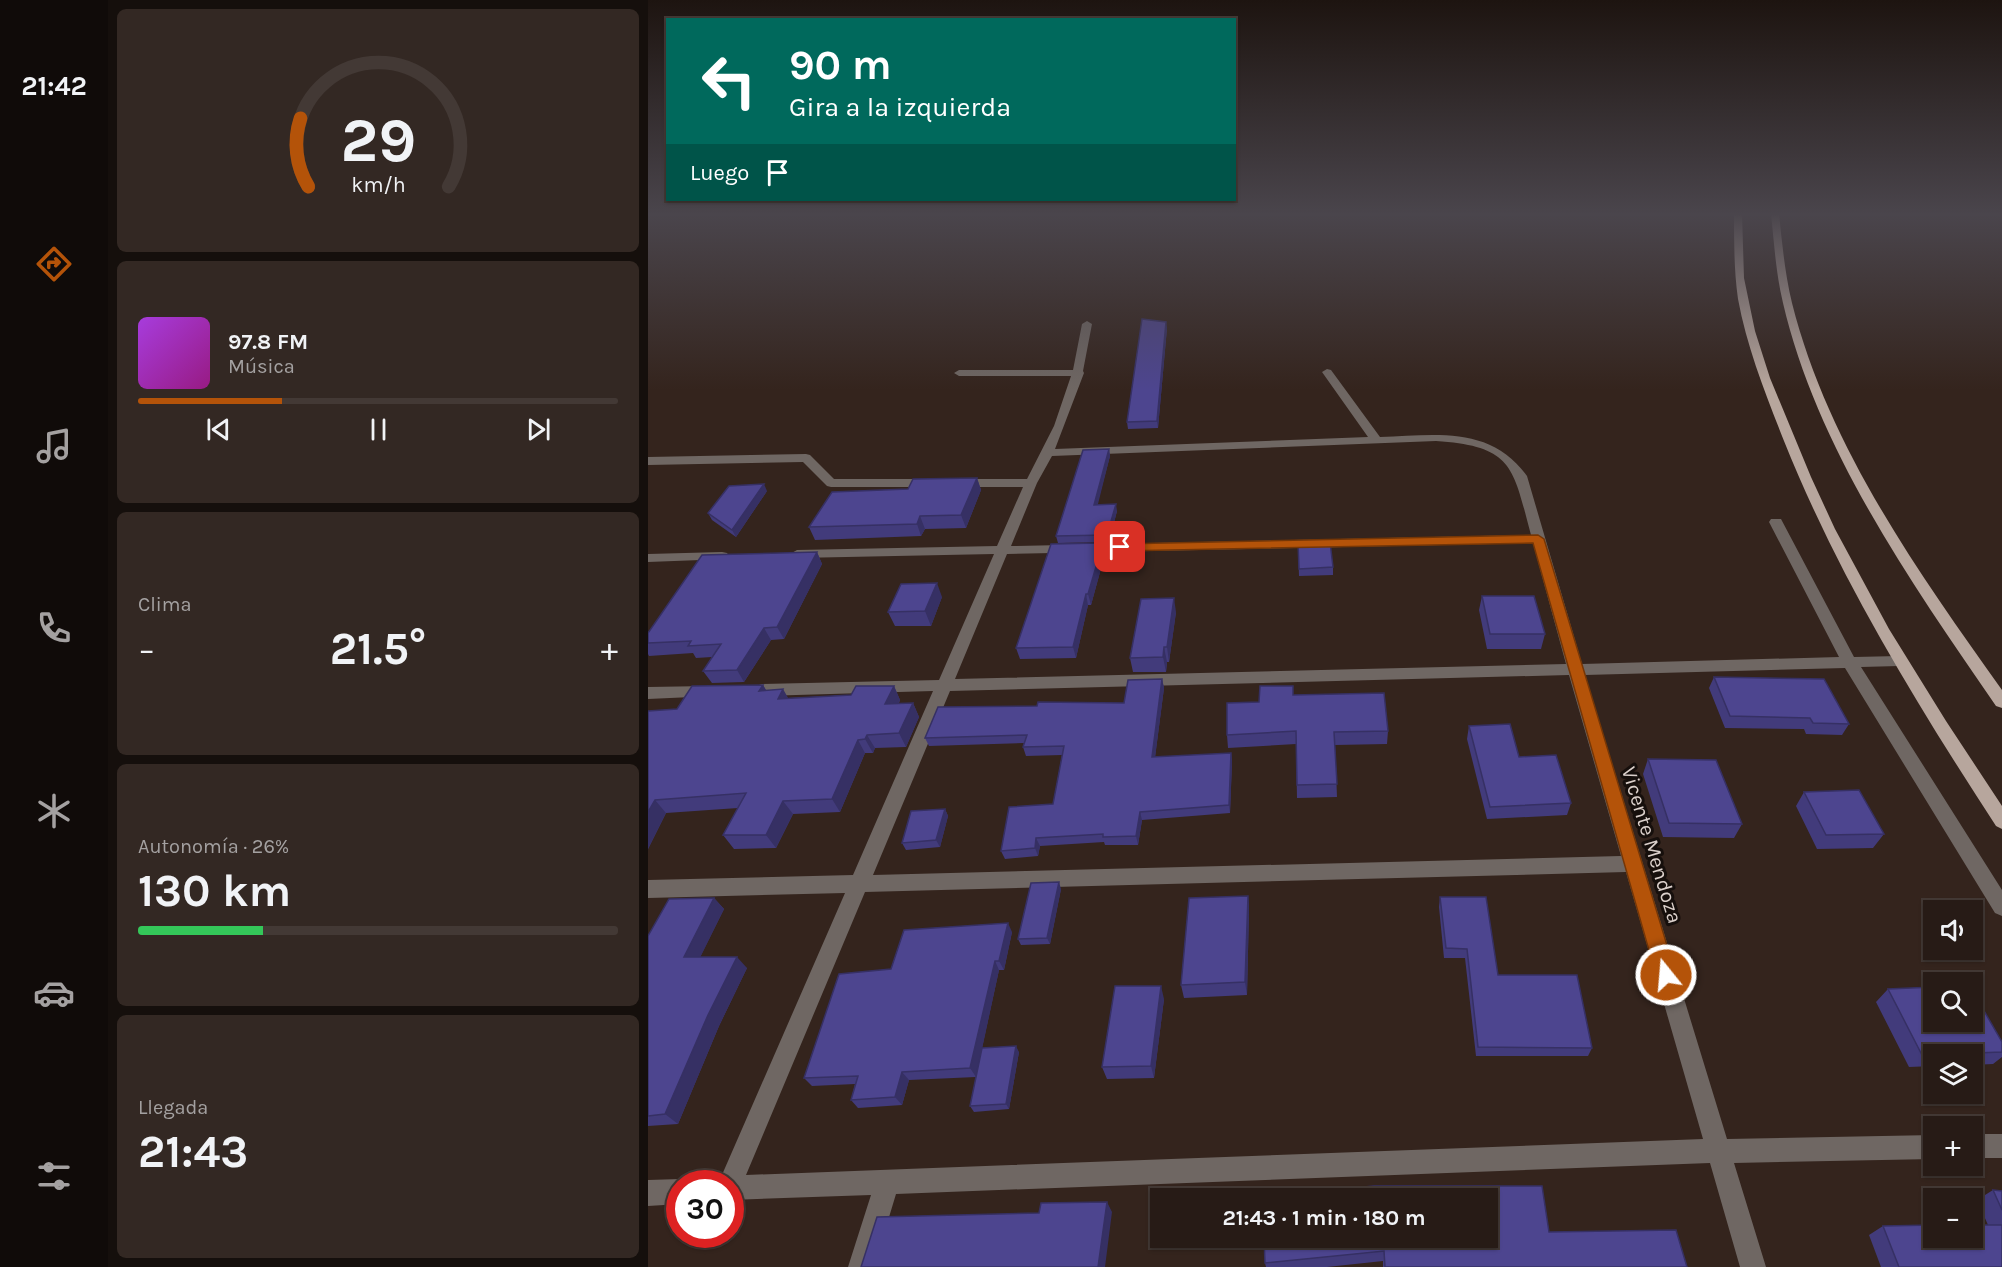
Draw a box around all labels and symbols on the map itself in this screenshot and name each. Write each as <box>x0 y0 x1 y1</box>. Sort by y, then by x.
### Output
pin <box>1094 521 1145 572</box>
street label: Vicente Mendoza <box>1617 764 1687 926</box>
position arrow <box>1634 943 1698 1007</box>
speed limit sign: 30 <box>666 1170 744 1248</box>

